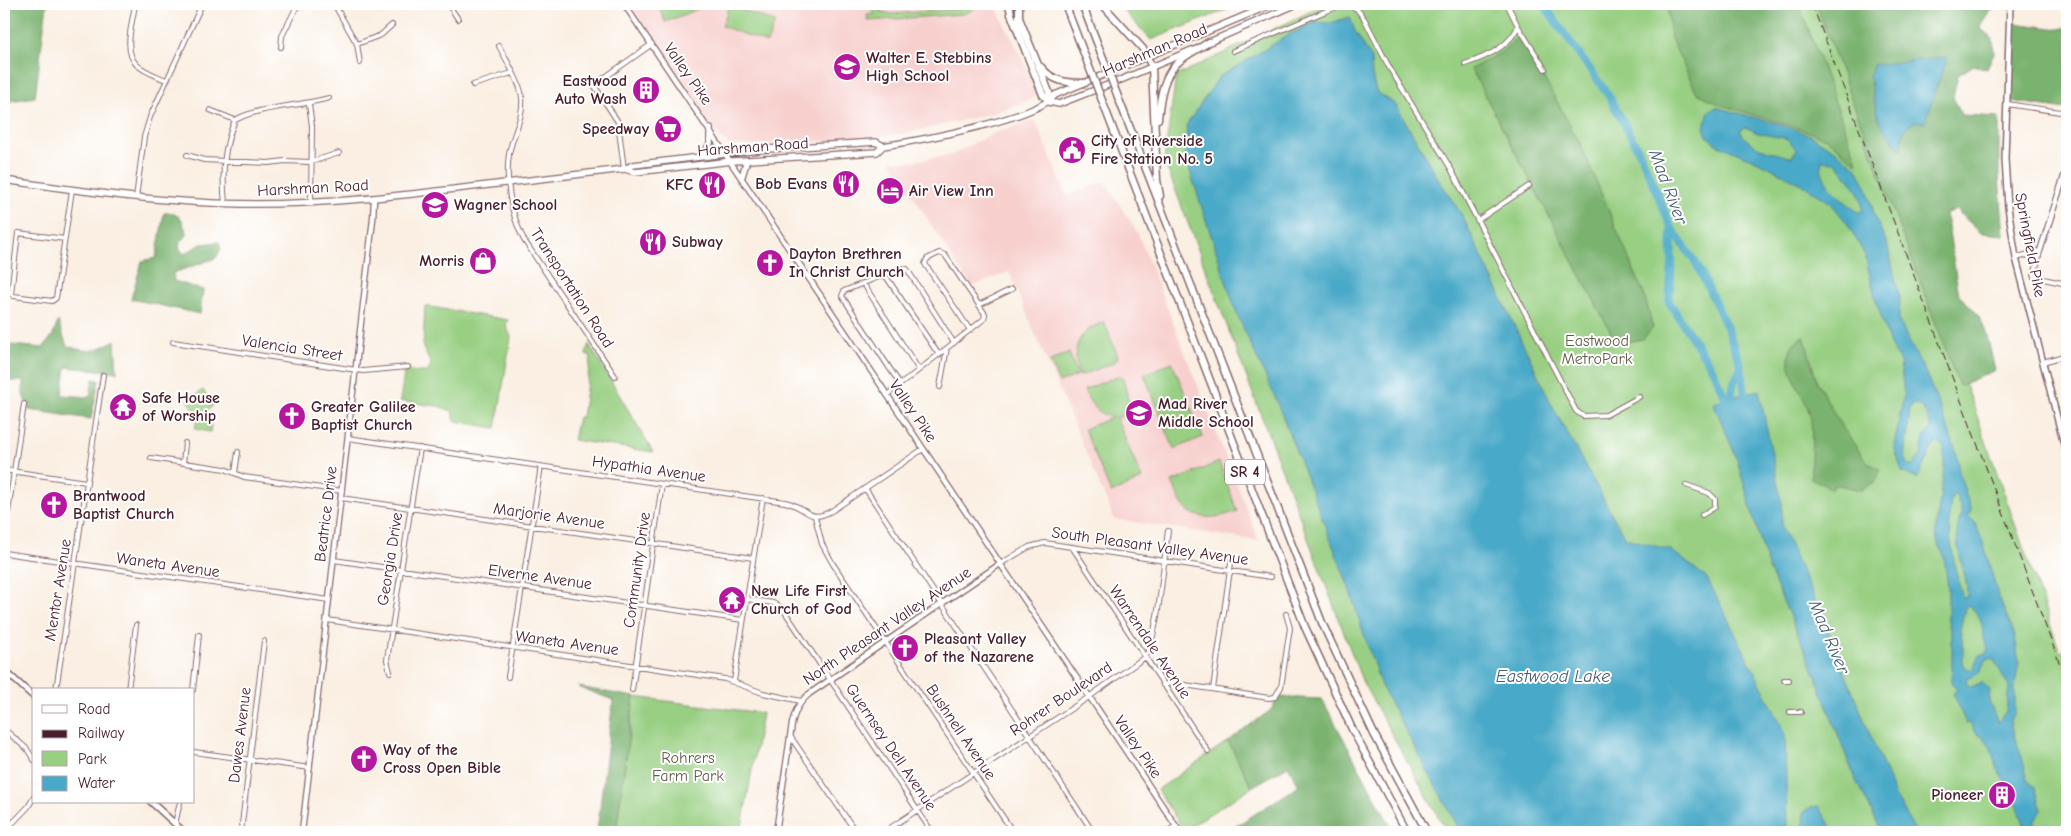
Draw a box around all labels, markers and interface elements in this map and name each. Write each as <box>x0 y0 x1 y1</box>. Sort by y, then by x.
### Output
street label: Harshman Road <box>1100 20 1210 80</box>
street label: Valley Pike <box>660 40 716 108</box>
place label: Walter E. Stebbins High School <box>866 49 991 85</box>
school or university icon: Walter E. Stebbins High School <box>832 52 862 82</box>
place label: Eastwood Auto Wash <box>555 72 627 108</box>
building icon: Eastwood Auto Wash <box>631 75 661 105</box>
supermarket icon: Speedway <box>653 114 683 144</box>
place label: Speedway <box>582 120 650 138</box>
place label: City of Riverside Fire Station No. 5 <box>1091 132 1213 168</box>
street label: Harshman Road <box>697 134 809 160</box>
public building icon: City of Riverside Fire Station No. 5 <box>1057 135 1087 165</box>
water label: Mad River <box>1644 146 1692 228</box>
restaurant icon: Bob Evans <box>831 169 861 199</box>
restaurant icon: KFC <box>697 170 727 200</box>
place label: Bob Evans <box>755 175 827 193</box>
street label: Harshman Road <box>257 176 369 200</box>
place label: KFC <box>666 176 693 194</box>
hotel icon: Air View Inn <box>875 176 905 206</box>
place label: Air View Inn <box>909 182 994 200</box>
school or university icon: Wagner School <box>420 190 450 220</box>
street label: Springfield Pike <box>2011 191 2049 299</box>
place label: Wagner School <box>454 196 557 214</box>
street label: Transportation Road <box>527 225 617 351</box>
restaurant icon: Subway <box>638 227 668 257</box>
place label: Subway <box>672 233 723 251</box>
place label: Dayton Brethren In Christ Church <box>789 245 904 281</box>
shop icon: Morris <box>468 246 498 276</box>
church icon: Dayton Brethren In Christ Church <box>755 248 785 278</box>
place label: Morris <box>419 252 464 270</box>
street label: Valencia Street <box>241 331 344 365</box>
park label: Eastwood MetroPark <box>1561 332 1633 368</box>
street label: Valley Pike <box>886 376 940 446</box>
place label: Safe House of Worship <box>142 389 220 425</box>
temple icon: Safe House of Worship <box>108 392 138 422</box>
place label: Mad River Middle School <box>1158 395 1254 431</box>
place label: Greater Galilee Baptist Church <box>311 398 416 434</box>
school or university icon: Mad River Middle School <box>1124 398 1154 428</box>
church icon: Greater Galilee Baptist Church <box>277 401 307 431</box>
street label: Hypathia Avenue <box>591 452 707 486</box>
road number: SR 4 <box>1225 460 1265 484</box>
street label: Beatrice Drive <box>311 465 341 563</box>
place label: Brantwood Baptist Church <box>73 487 174 523</box>
church icon: Brantwood Baptist Church <box>39 490 69 520</box>
street label: Marjorie Avenue <box>492 499 606 533</box>
street label: Georgia Drive <box>374 511 406 607</box>
street label: Community Drive <box>620 511 654 629</box>
street label: South Pleasant Valley Avenue <box>1050 523 1250 569</box>
street label: Mentor Avenue <box>41 538 75 642</box>
street label: Waneta Avenue <box>115 549 221 581</box>
street label: Elverne Avenue <box>487 561 593 593</box>
street label: North Pleasant Valley Avenue <box>800 563 974 689</box>
place label: New Life First Church of God <box>751 582 852 618</box>
street label: Warrendale Avenue <box>1105 582 1195 702</box>
temple icon: New Life First Church of God <box>717 585 747 615</box>
water label: Mad River <box>1804 596 1854 678</box>
street label: Waneta Avenue <box>514 627 620 659</box>
place label: Pleasant Valley of the Nazarene <box>924 630 1034 666</box>
church icon: Pleasant Valley of the Nazarene <box>890 633 920 663</box>
street label: Rohrer Boulevard <box>1007 658 1115 740</box>
water label: Eastwood Lake <box>1496 666 1610 687</box>
street label: Guernsey Dell Avenue <box>842 680 940 814</box>
street label: Bushnell Avenue <box>922 681 1000 783</box>
street label: Dawes Avenue <box>225 686 255 784</box>
legend <box>32 688 195 804</box>
text: Road <box>78 700 110 718</box>
street label: Valley Pike <box>1111 712 1165 782</box>
text: Railway <box>78 724 125 742</box>
place label: Way of the Cross Open Bible <box>383 741 501 777</box>
church icon: Way of the Cross Open Bible <box>349 744 379 774</box>
park label: Rohrers Farm Park <box>652 749 724 785</box>
text: Park <box>78 750 107 768</box>
text: Water <box>78 774 115 792</box>
building icon: Pioneer <box>1987 780 2017 810</box>
place label: Pioneer <box>1931 786 1984 804</box>

